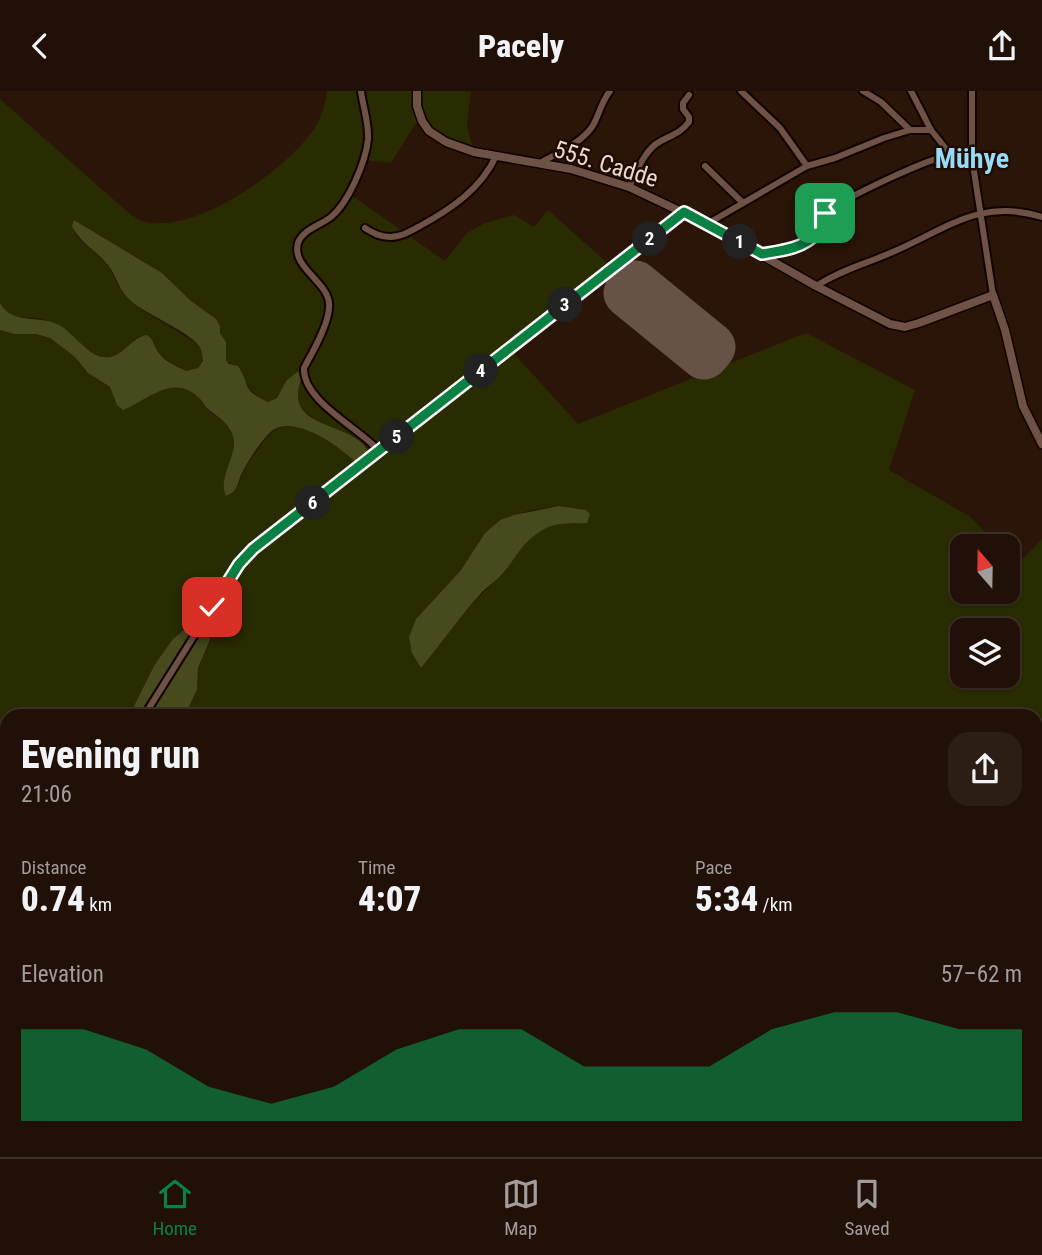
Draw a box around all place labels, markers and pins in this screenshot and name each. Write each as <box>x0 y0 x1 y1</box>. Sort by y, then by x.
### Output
pin <box>795 183 855 243</box>
pin: 2 <box>632 221 668 257</box>
pin: 1 <box>722 225 758 259</box>
pin: 3 <box>548 287 582 323</box>
pin: 4 <box>463 353 498 389</box>
pin: 5 <box>380 419 414 455</box>
pin: 6 <box>296 485 330 521</box>
pin <box>182 577 242 637</box>

